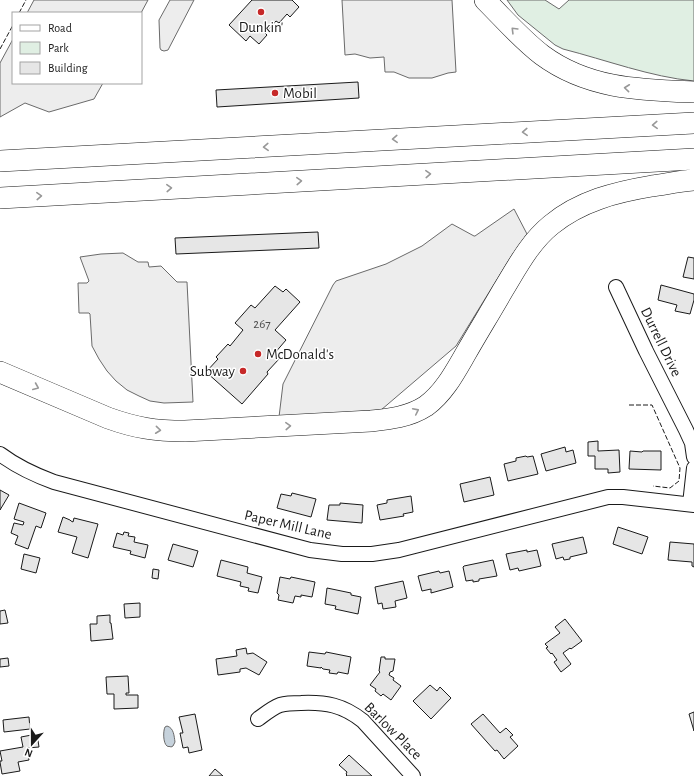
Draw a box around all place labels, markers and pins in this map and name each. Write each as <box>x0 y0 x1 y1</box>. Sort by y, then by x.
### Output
marker: Dunkin' <box>256 7 266 17</box>
place label: Dunkin' <box>239 20 283 35</box>
place label: Mobil <box>283 86 317 101</box>
marker: Mobil <box>270 88 280 98</box>
place label: McDonald's <box>266 347 334 362</box>
marker: McDonald's <box>253 349 263 359</box>
place label: Subway <box>190 364 236 379</box>
marker: Subway <box>238 366 248 376</box>

